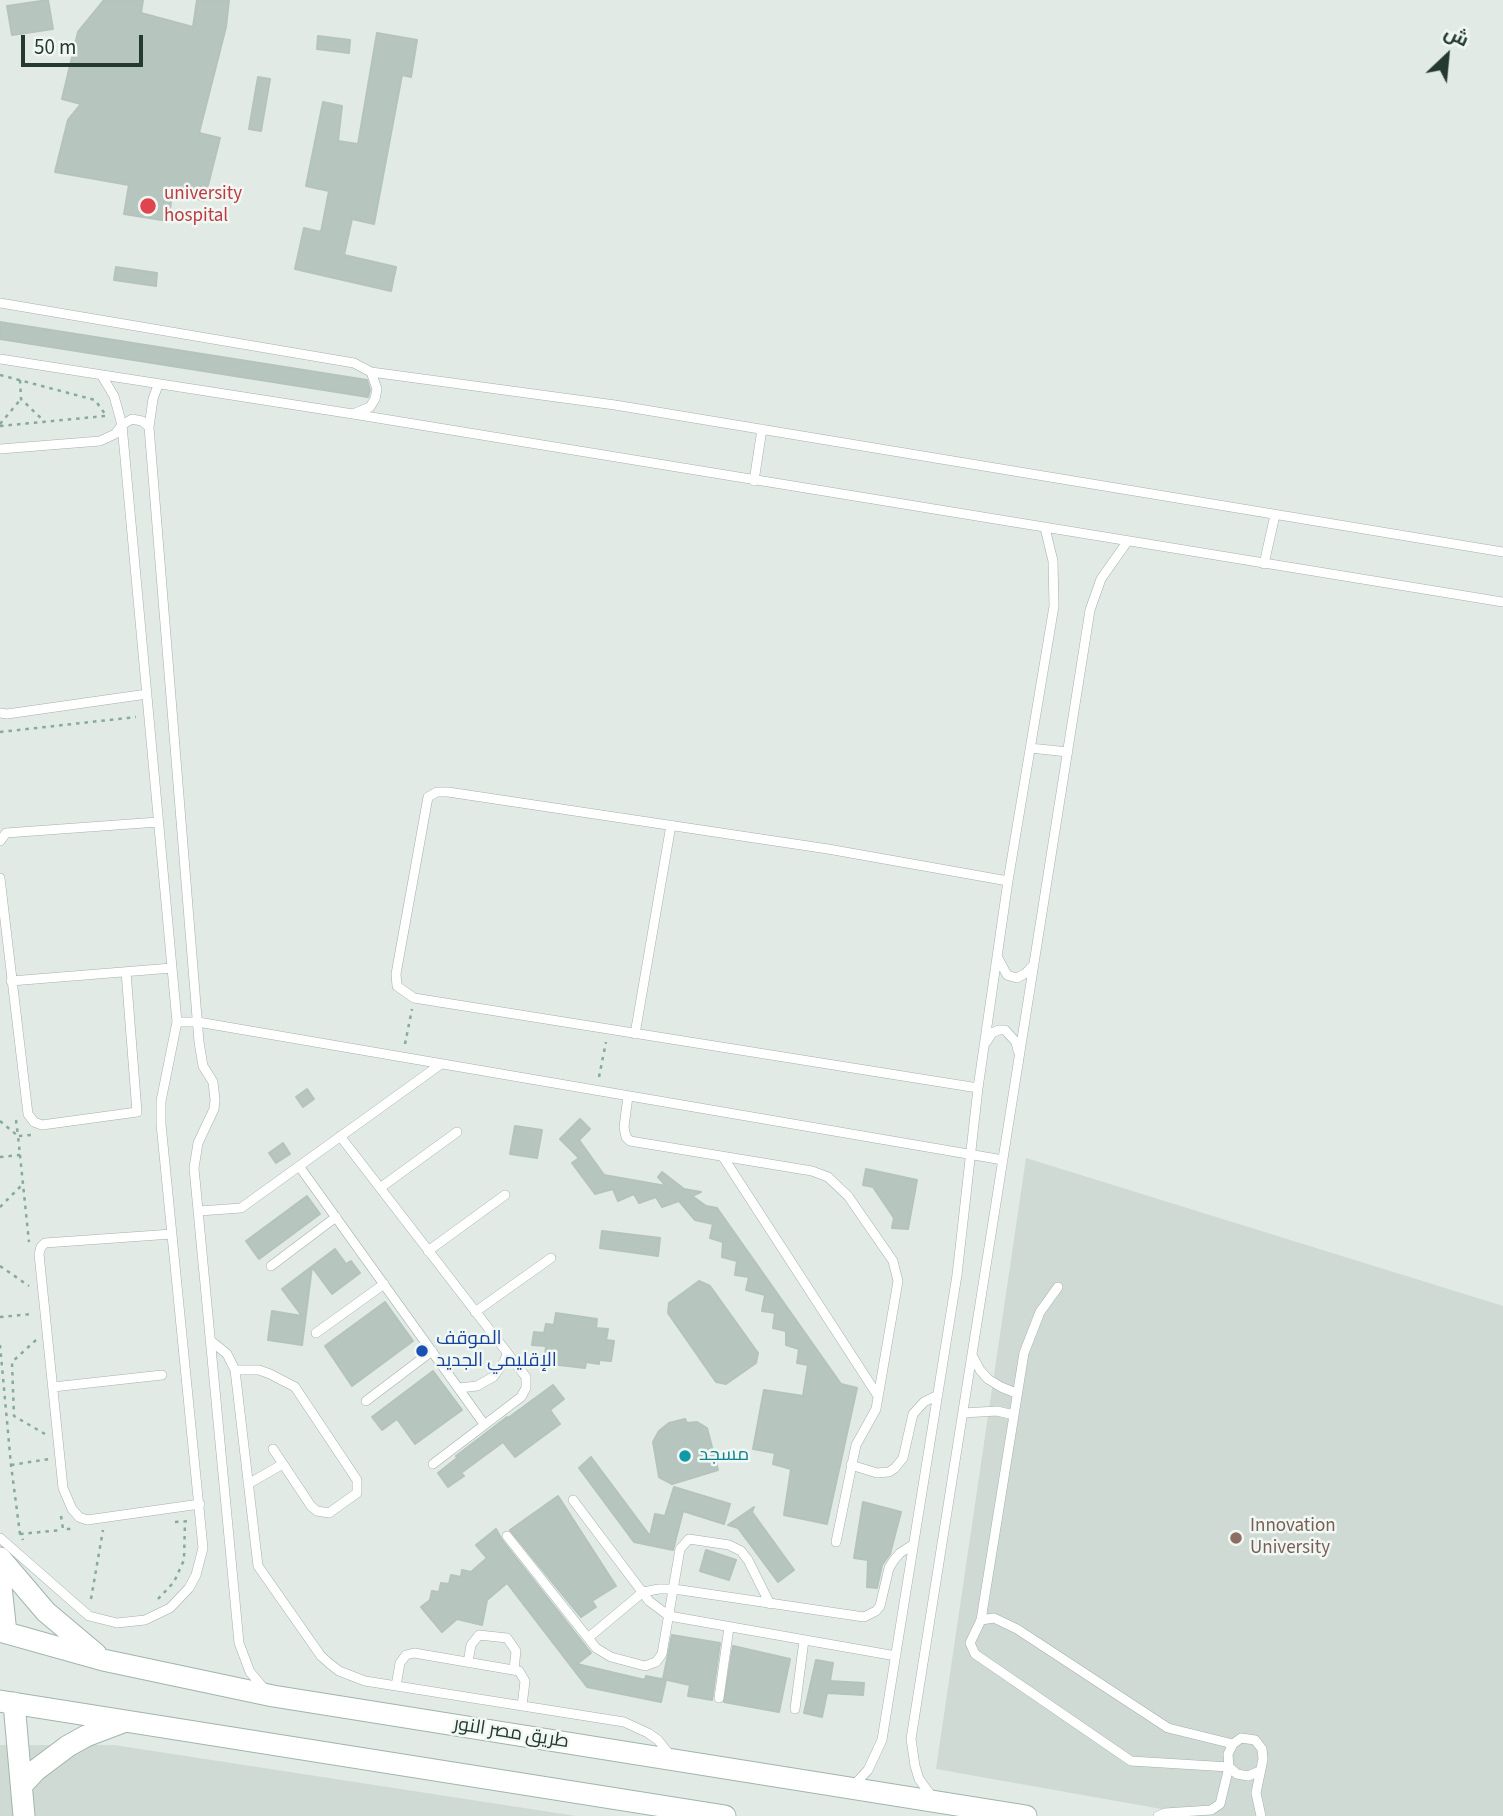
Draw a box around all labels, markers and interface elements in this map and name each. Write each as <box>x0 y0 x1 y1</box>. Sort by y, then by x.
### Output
text: ش <box>1440 19 1473 54</box>
scale bar <box>24 21 147 65</box>
north arrow <box>1412 21 1482 91</box>
text: 50 m <box>34 32 76 62</box>
place label: university hospital <box>164 184 242 228</box>
marker: university hospital <box>138 196 158 216</box>
place label: الموقف الإقليمي الجديد <box>436 1329 557 1373</box>
marker: الموقف الإقليمي الجديد <box>414 1343 430 1359</box>
place label: مسجد <box>699 1445 749 1467</box>
marker: مسجد <box>677 1448 693 1464</box>
place label: Innovation University <box>1250 1516 1336 1560</box>
marker: Innovation University <box>1228 1530 1244 1546</box>
street label: طريق مصر النور <box>452 1714 570 1754</box>

